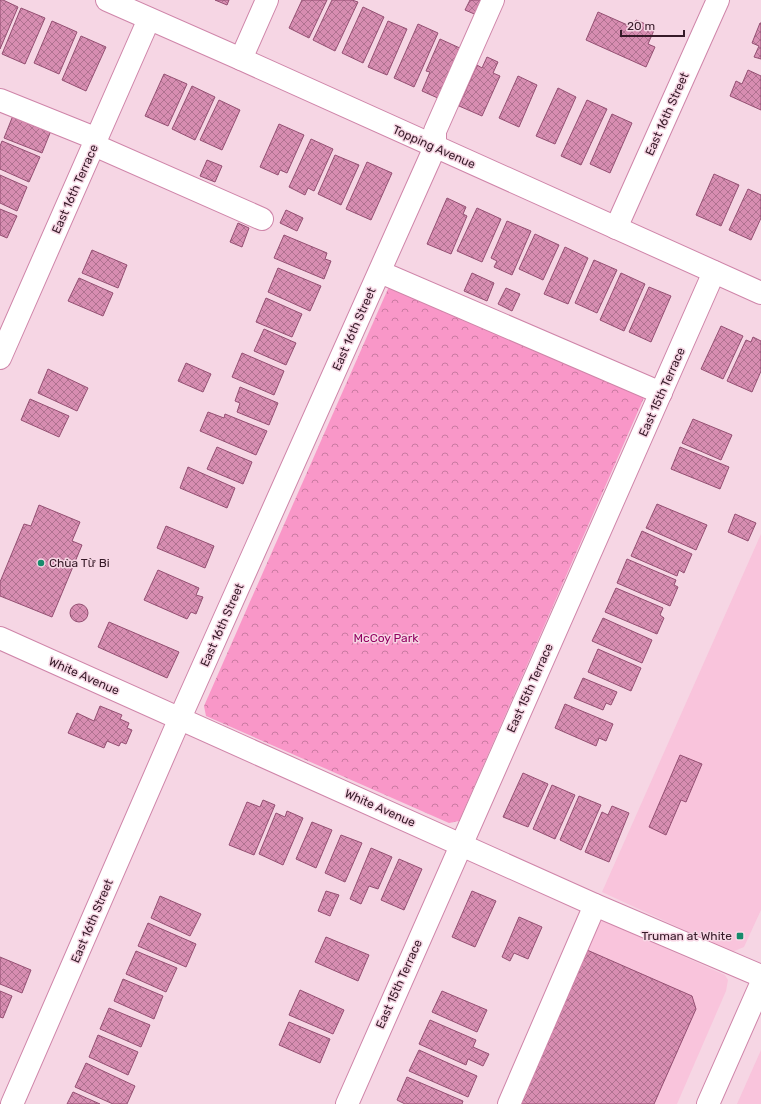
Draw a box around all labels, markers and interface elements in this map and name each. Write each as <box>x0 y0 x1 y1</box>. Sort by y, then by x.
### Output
scale bar <box>621 12 684 38</box>
text: 20 m <box>627 19 655 33</box>
street label: East 16th Street <box>642 70 692 158</box>
street label: Topping Avenue <box>391 123 478 172</box>
street label: East 16th Terrace <box>49 142 101 236</box>
street label: East 16th Street <box>329 285 379 373</box>
street label: East 15th Terrace <box>636 345 688 439</box>
place label: Chùa Từ Bi <box>49 556 110 570</box>
marker: Chùa Từ Bi <box>36 558 46 568</box>
street label: East 16th Street <box>197 581 247 669</box>
park label: McCoy Park <box>353 631 419 645</box>
street label: East 15th Terrace <box>504 641 556 735</box>
street label: White Avenue <box>46 654 122 698</box>
street label: White Avenue <box>342 786 418 830</box>
street label: East 16th Street <box>68 877 116 965</box>
place label: Truman at White <box>642 929 732 943</box>
marker: Truman at White <box>735 931 745 941</box>
street label: East 15th Terrace <box>373 937 425 1031</box>

